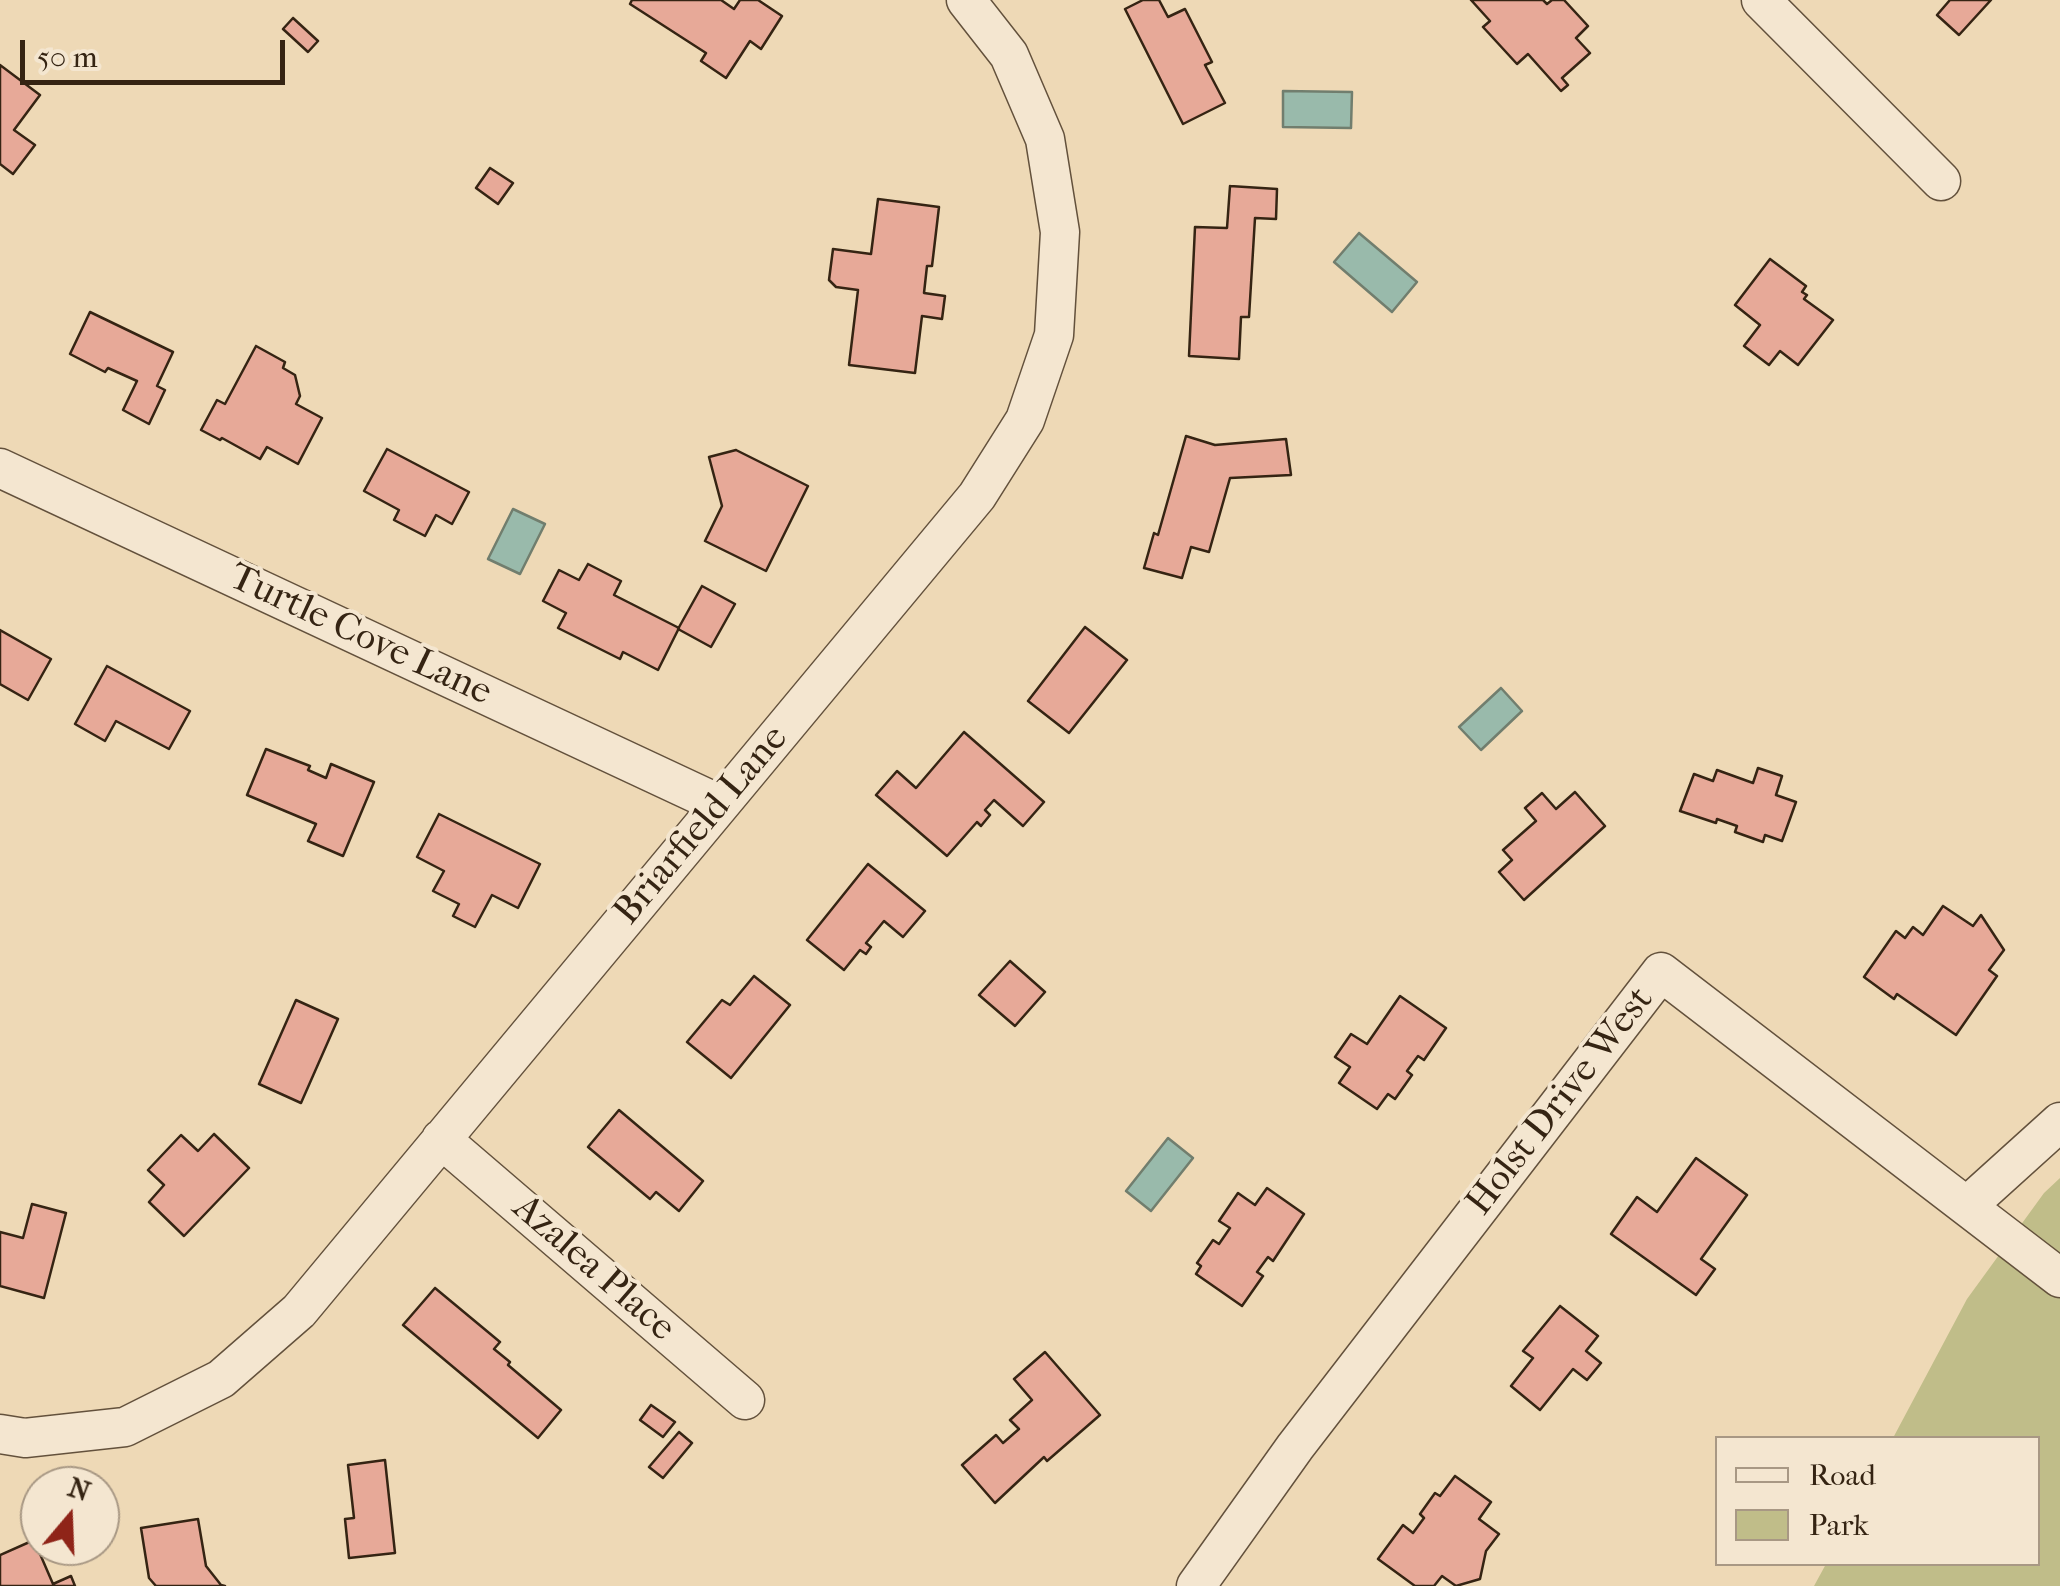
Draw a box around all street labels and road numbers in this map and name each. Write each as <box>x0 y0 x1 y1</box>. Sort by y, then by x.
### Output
street label: Turtle Cove Lane <box>222 555 498 717</box>
street label: Briarfield Lane <box>605 717 799 935</box>
street label: Holst Drive West <box>1458 979 1664 1225</box>
street label: Azalea Place <box>502 1186 684 1352</box>

